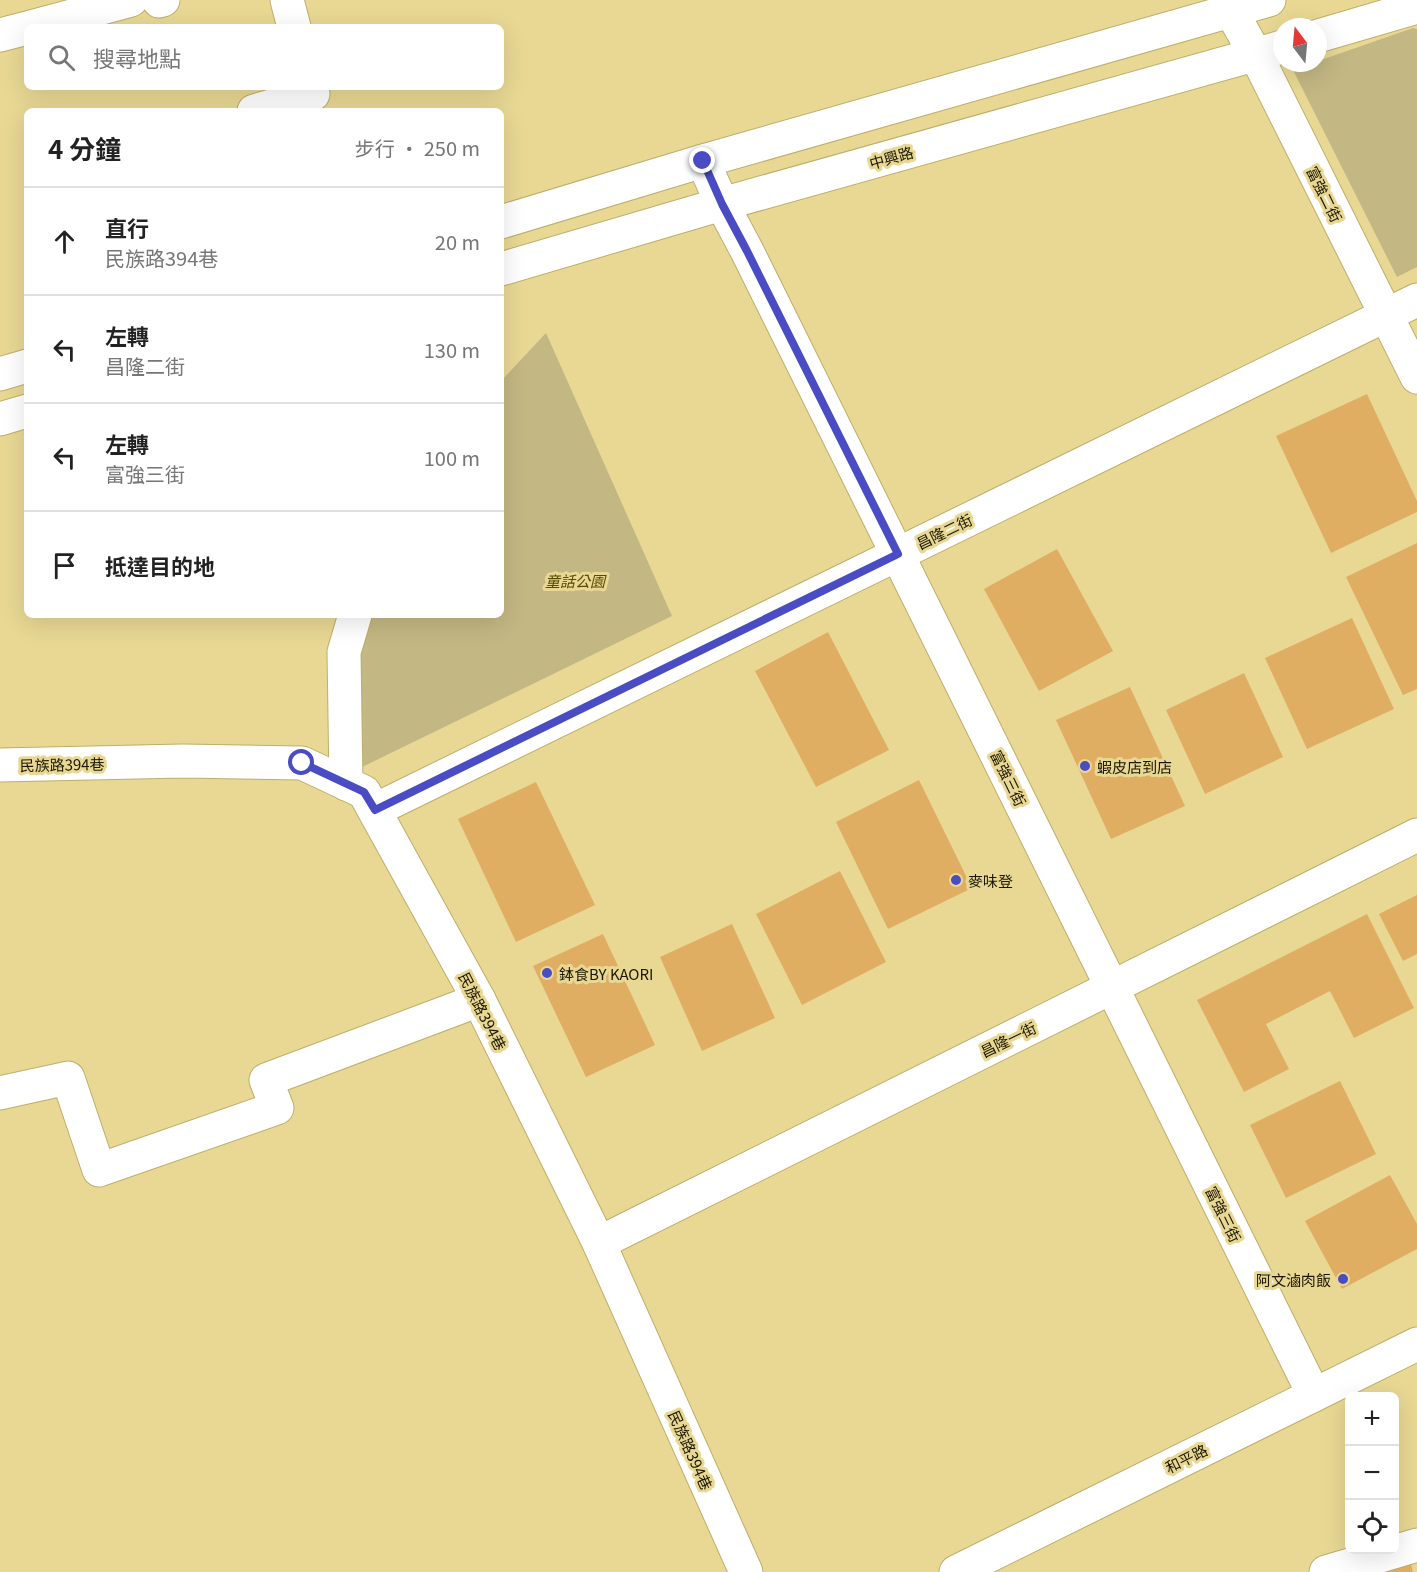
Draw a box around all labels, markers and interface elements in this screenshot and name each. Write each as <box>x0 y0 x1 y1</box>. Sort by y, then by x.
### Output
north arrow <box>1273 18 1327 72</box>
search box <box>24 24 504 90</box>
icon: search <box>45 41 78 74</box>
text: 搜尋地點 <box>93 41 181 73</box>
text: 4 分鐘 <box>48 129 121 166</box>
text: 步行 · 250 m <box>355 133 480 162</box>
street label: 中興路 <box>866 141 916 173</box>
route end <box>689 147 715 173</box>
street label: 富強二街 <box>1302 162 1348 226</box>
text: 直行 <box>105 211 149 243</box>
icon: ahead <box>48 225 81 258</box>
text: 20 m <box>435 227 480 256</box>
text: 民族路394巷 <box>105 243 218 272</box>
text: 左轉 <box>105 319 149 351</box>
icon: left <box>48 333 81 366</box>
text: 130 m <box>424 335 480 364</box>
text: 昌隆二街 <box>105 351 185 380</box>
text: 左轉 <box>105 427 149 459</box>
icon: left <box>48 441 81 474</box>
text: 100 m <box>424 443 480 472</box>
text: 富強三街 <box>105 459 185 488</box>
street label: 昌隆二街 <box>912 508 976 554</box>
icon: arrive <box>48 549 81 582</box>
text: 抵達目的地 <box>105 549 215 581</box>
park label: 童話公園 <box>545 570 607 591</box>
street label: 富強三街 <box>986 746 1032 810</box>
route start <box>288 749 314 775</box>
street label: 民族路394巷 <box>19 753 105 775</box>
place label: 蝦皮店到店 <box>1097 756 1172 777</box>
marker: 蝦皮店到店 <box>1078 759 1092 773</box>
place label: 麥味登 <box>968 870 1013 891</box>
marker: 麥味登 <box>949 873 963 887</box>
place label: 鉢食BY KAORI <box>559 963 653 984</box>
marker: 鉢食BY KAORI <box>540 966 554 980</box>
street label: 民族路394巷 <box>454 968 512 1054</box>
street label: 昌隆一街 <box>976 1016 1040 1062</box>
street label: 富強三街 <box>1201 1182 1247 1246</box>
place label: 阿文滷肉飯 <box>1256 1269 1331 1290</box>
marker: 阿文滷肉飯 <box>1336 1272 1350 1286</box>
map controls <box>1345 1392 1399 1554</box>
button: + <box>1345 1392 1399 1446</box>
street label: 民族路394巷 <box>664 1407 718 1493</box>
street label: 和平路 <box>1161 1439 1211 1477</box>
button: − <box>1345 1446 1399 1500</box>
button: locate <box>1345 1500 1399 1554</box>

